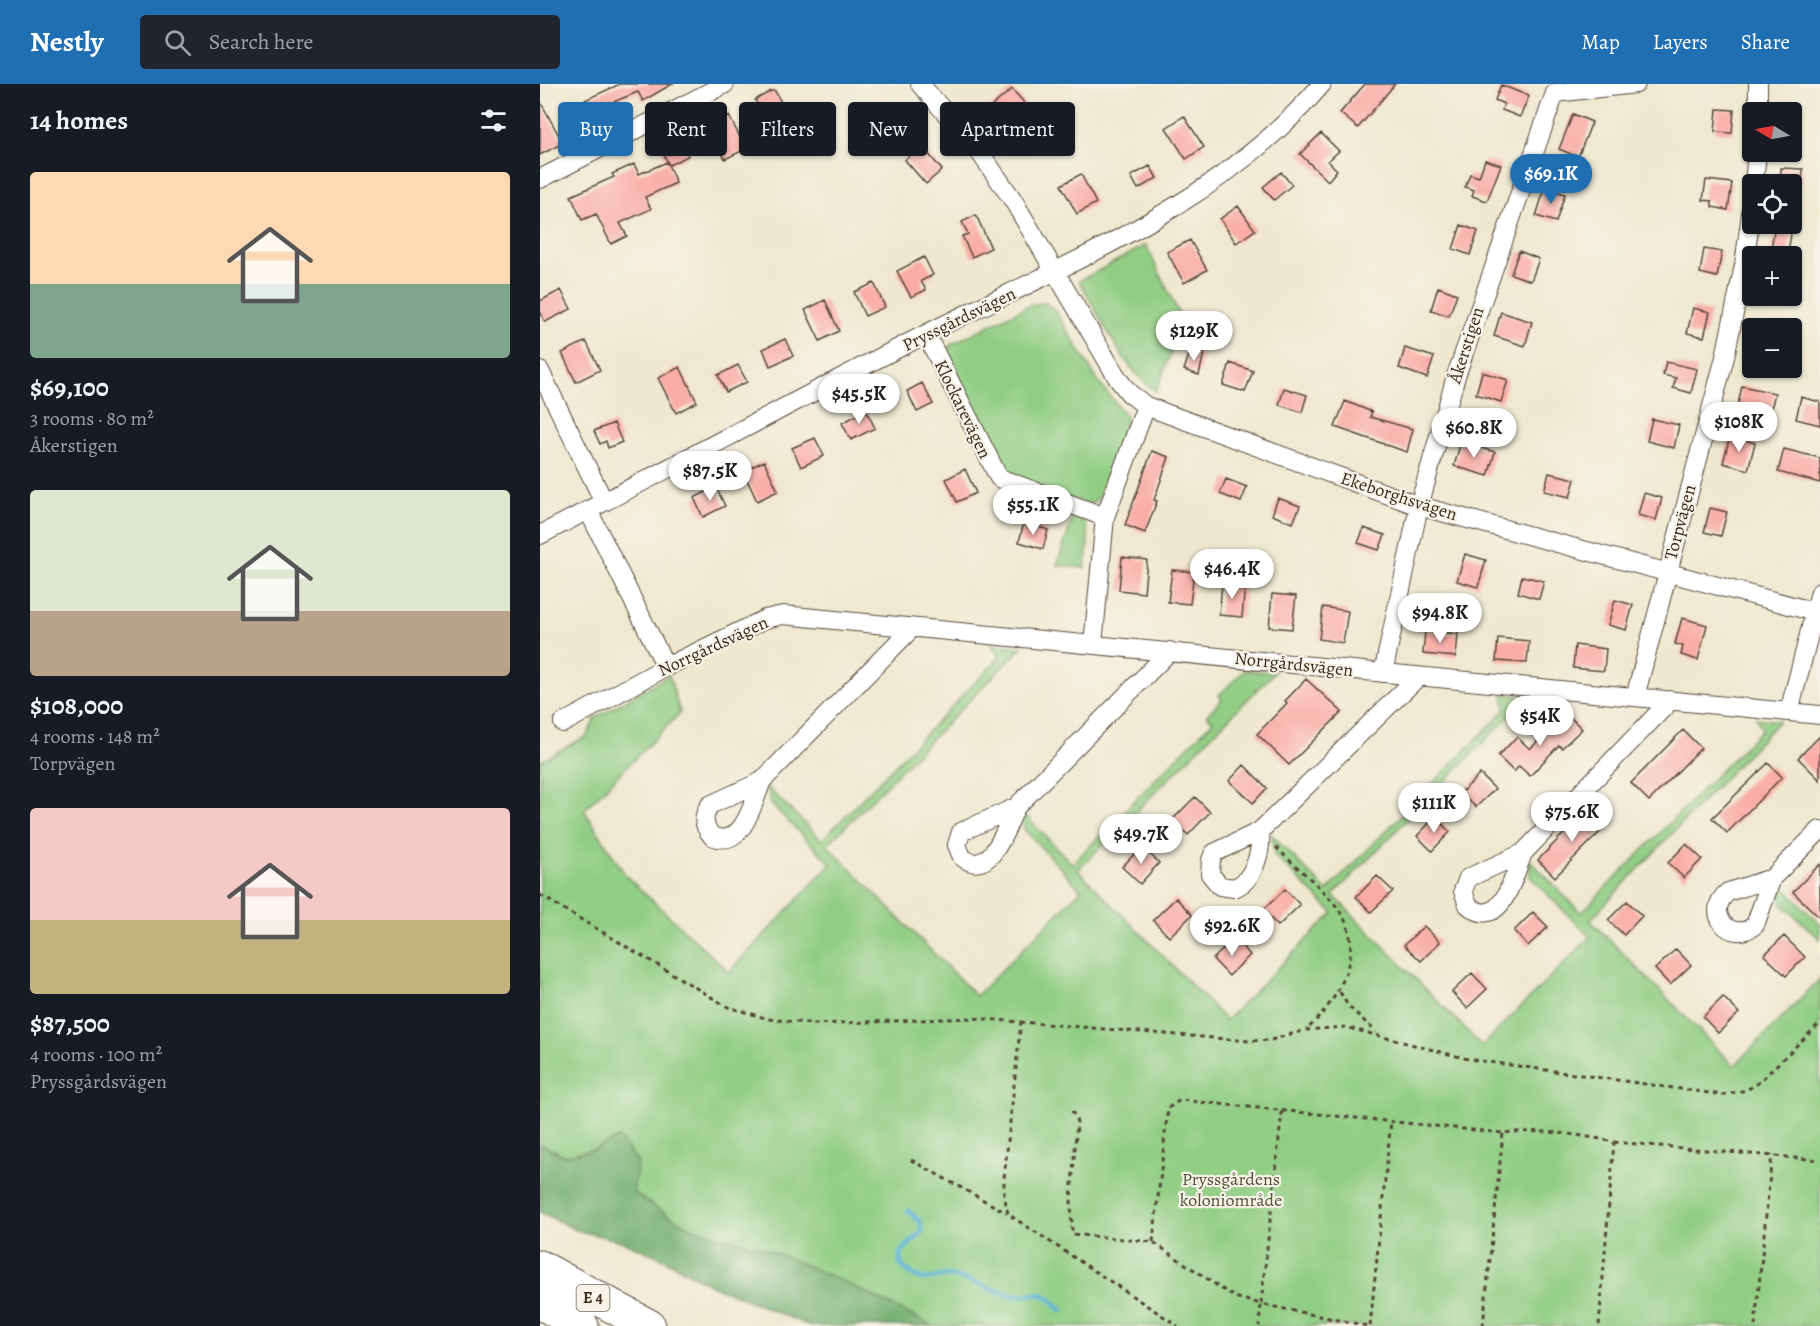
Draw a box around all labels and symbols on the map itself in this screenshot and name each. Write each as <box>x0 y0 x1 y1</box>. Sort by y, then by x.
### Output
north arrow <box>1742 102 1802 162</box>
pin: $69.1K <box>1502 154 1600 205</box>
street label: Pryssgårdsvägen <box>898 281 1020 357</box>
street label: Åkerstigen <box>1442 304 1490 387</box>
pin: $129K <box>1152 311 1236 362</box>
street label: Klockarevägen <box>929 356 997 463</box>
pin: $45.5K <box>810 374 908 425</box>
pin: $108K <box>1697 402 1781 453</box>
pin: $60.8K <box>1425 408 1523 459</box>
pin: $87.5K <box>661 451 759 502</box>
street label: Ekeborghsvägen <box>1338 466 1460 526</box>
street label: Torpvägen <box>1658 482 1702 562</box>
pin: $55.1K <box>984 485 1082 536</box>
pin: $46.4K <box>1183 549 1281 600</box>
pin: $94.8K <box>1391 593 1489 644</box>
street label: Norrgårdsvägen <box>654 610 772 682</box>
street label: Norrgårdsvägen <box>1233 646 1355 682</box>
pin: $54K <box>1504 696 1576 747</box>
pin: $111K <box>1392 783 1476 834</box>
pin: $75.6K <box>1523 792 1621 843</box>
pin: $49.7K <box>1092 814 1190 865</box>
pin: $92.6K <box>1183 906 1281 957</box>
park label: Pryssgårdens koloniområde <box>1180 1167 1282 1212</box>
road number: E 4 <box>576 1285 610 1311</box>

